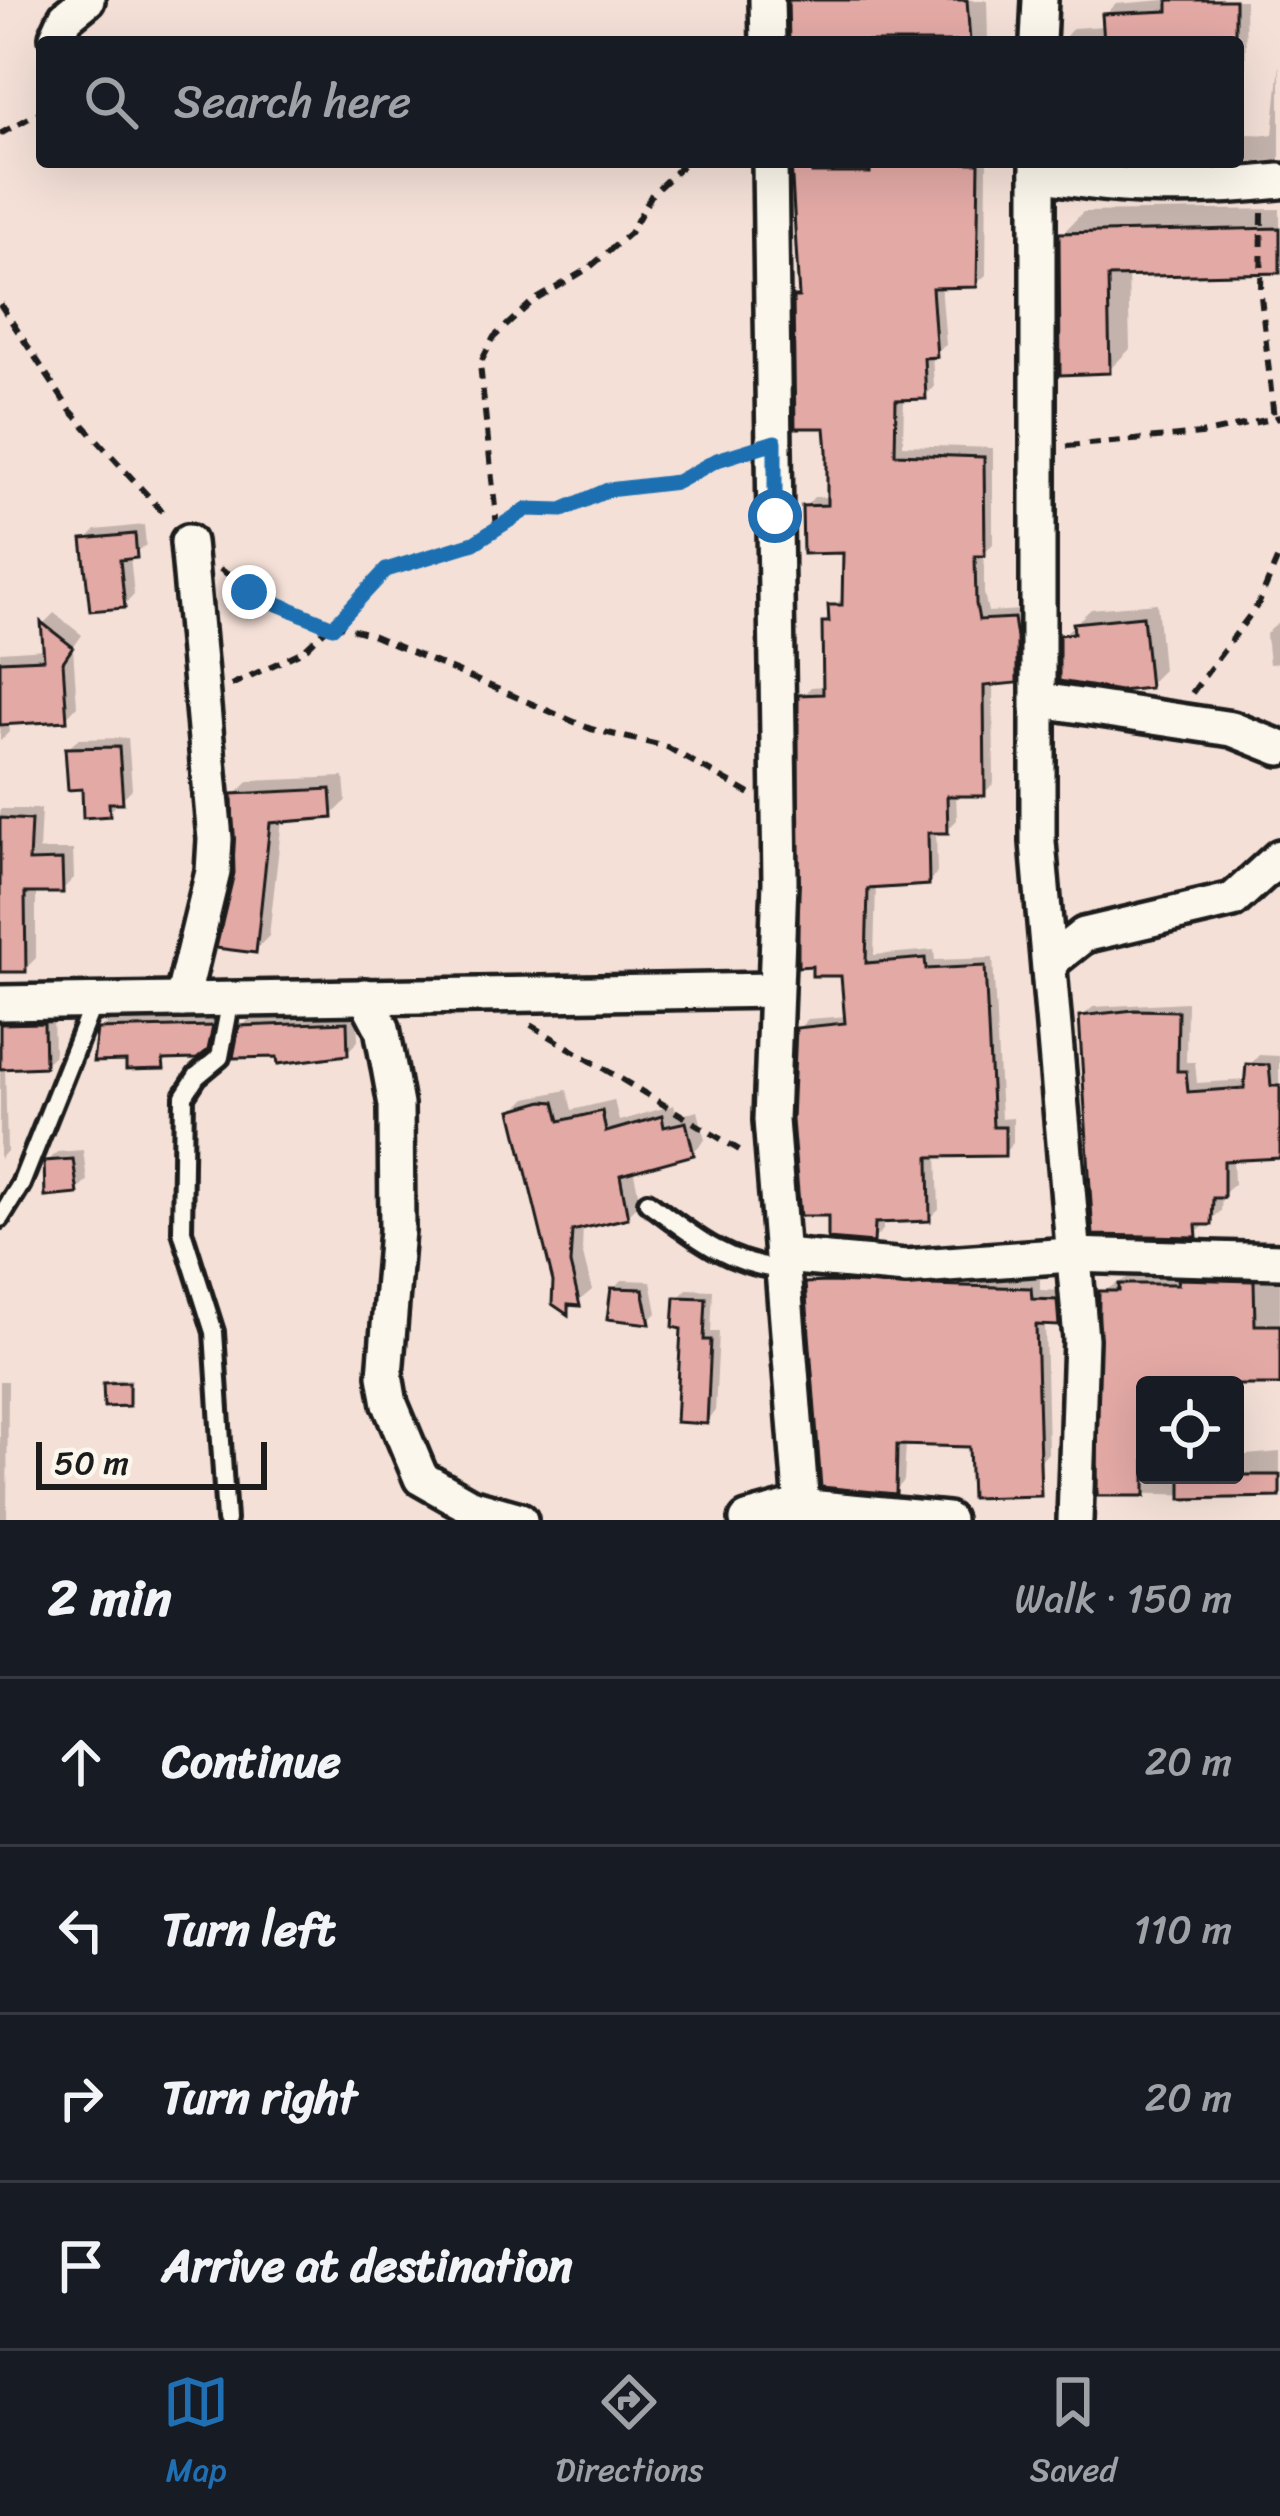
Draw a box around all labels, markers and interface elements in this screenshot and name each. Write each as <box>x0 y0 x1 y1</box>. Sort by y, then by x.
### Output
search box <box>36 36 1244 168</box>
text: Search here <box>174 62 411 142</box>
icon: search <box>78 69 144 135</box>
route start <box>748 489 802 543</box>
route end <box>222 565 276 619</box>
map controls <box>1136 1376 1244 1484</box>
button: locate <box>1136 1376 1244 1484</box>
text: 50 m <box>54 1434 129 1492</box>
scale bar <box>36 1436 267 1489</box>
text: 2 min <box>48 1553 171 1643</box>
text: Walk · 150 m <box>1014 1564 1232 1633</box>
text: Continue <box>162 1722 341 1802</box>
text: 20 m <box>1145 1727 1232 1796</box>
icon: ahead <box>48 1729 114 1795</box>
text: Turn left <box>162 1890 335 1970</box>
text: 110 m <box>1134 1895 1232 1964</box>
icon: left <box>48 1897 114 1963</box>
text: Turn right <box>162 2058 357 2138</box>
text: 20 m <box>1145 2063 1232 2132</box>
icon: right <box>48 2065 114 2131</box>
text: Arrive at destination <box>162 2226 572 2306</box>
icon: arrive <box>48 2233 114 2299</box>
tab: Map <box>163 2369 229 2499</box>
tab: Directions <box>556 2369 703 2499</box>
tab: Saved <box>1030 2369 1117 2499</box>

